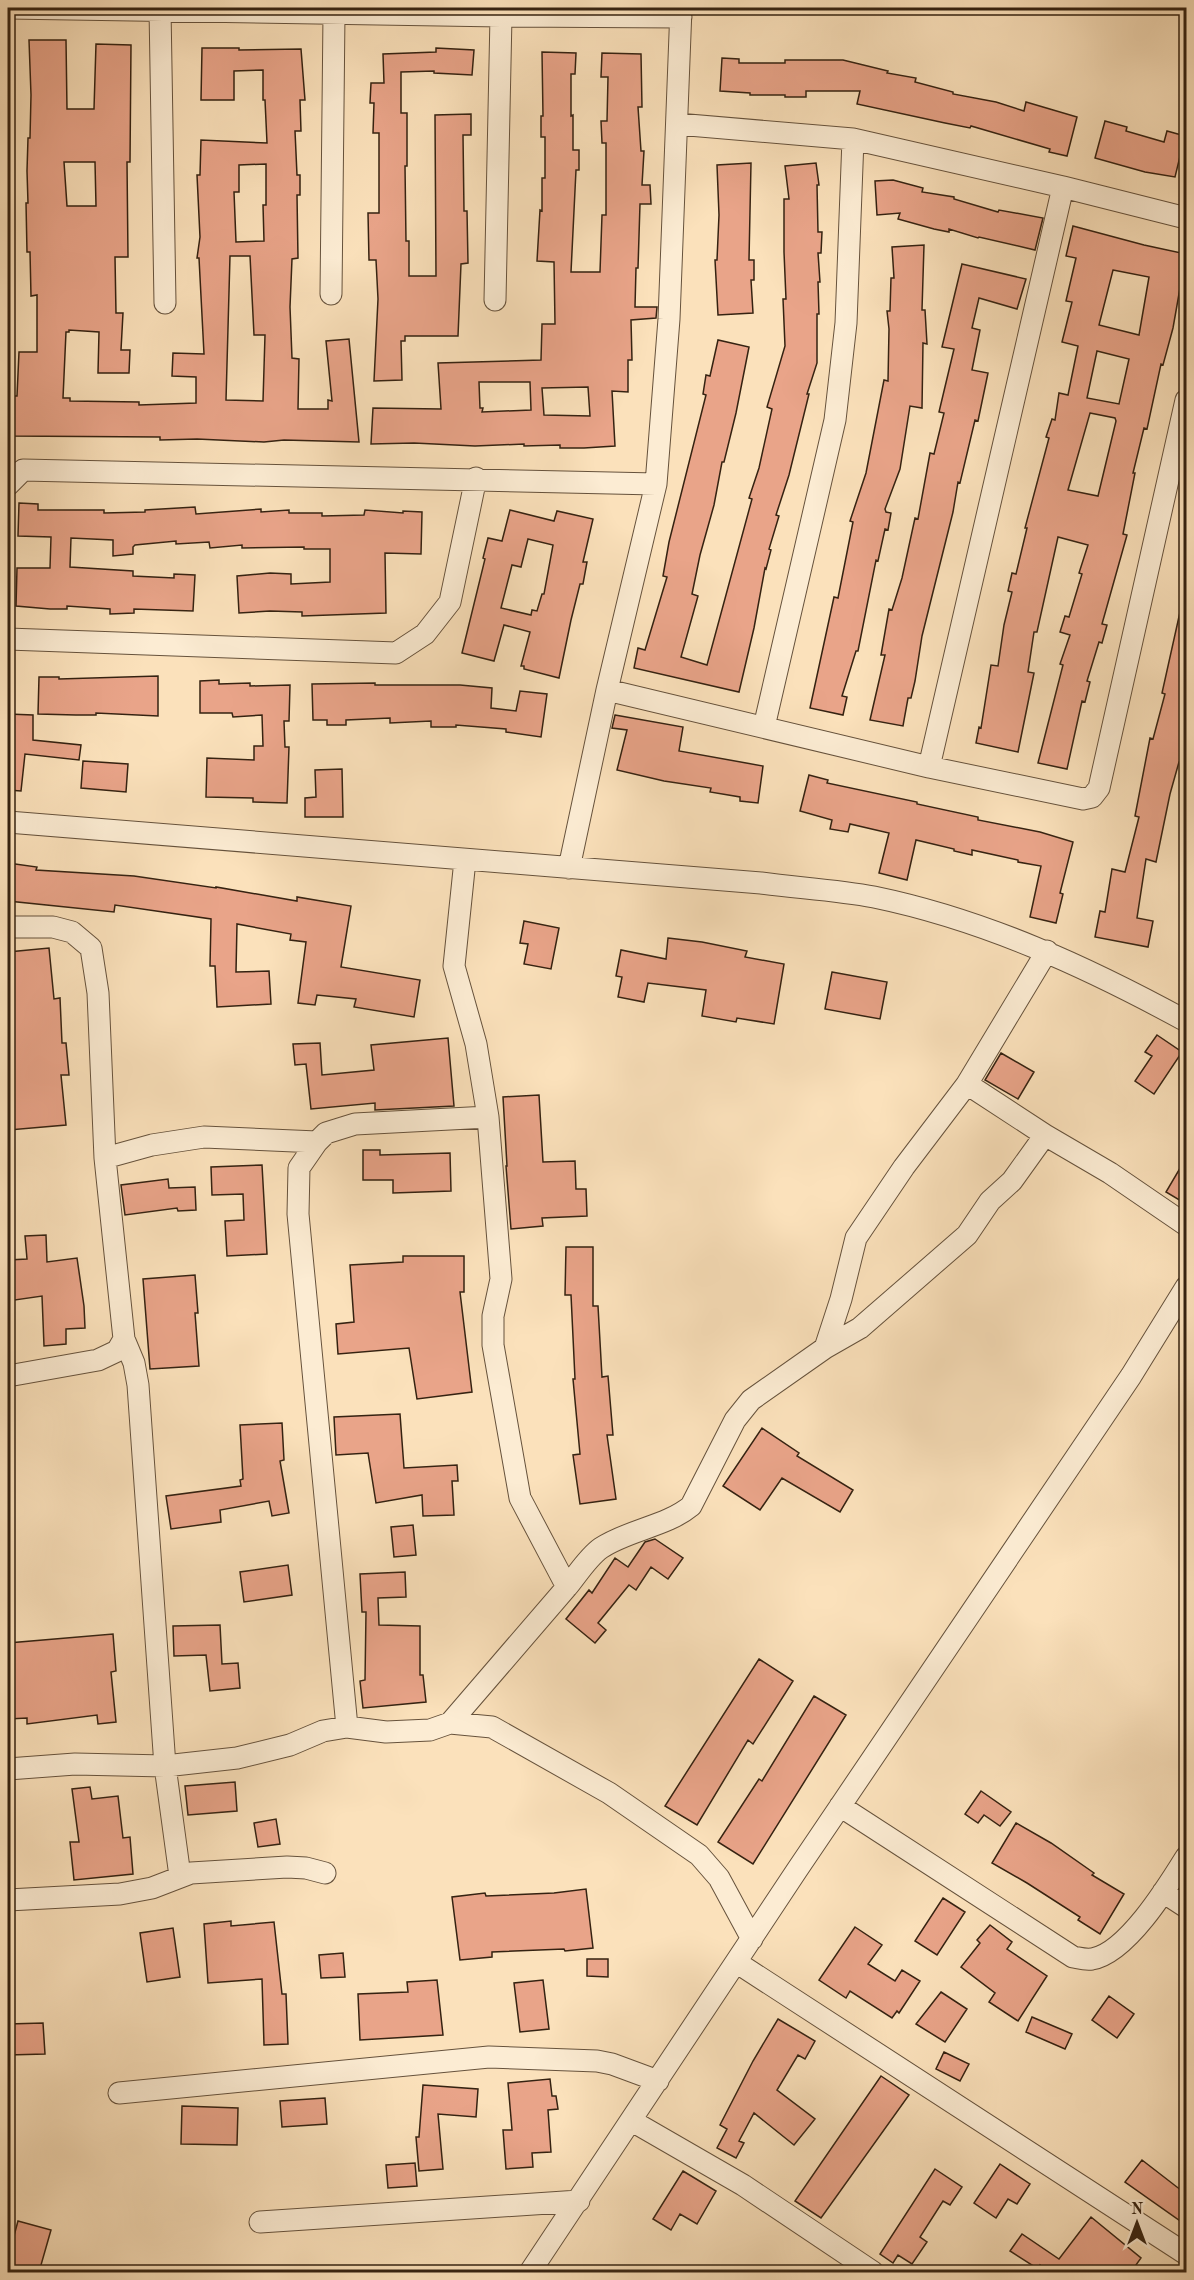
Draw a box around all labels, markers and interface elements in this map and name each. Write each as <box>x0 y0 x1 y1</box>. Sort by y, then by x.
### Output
north arrow <box>1107 2193 1167 2253</box>
text: N <box>1131 2202 1144 2218</box>

